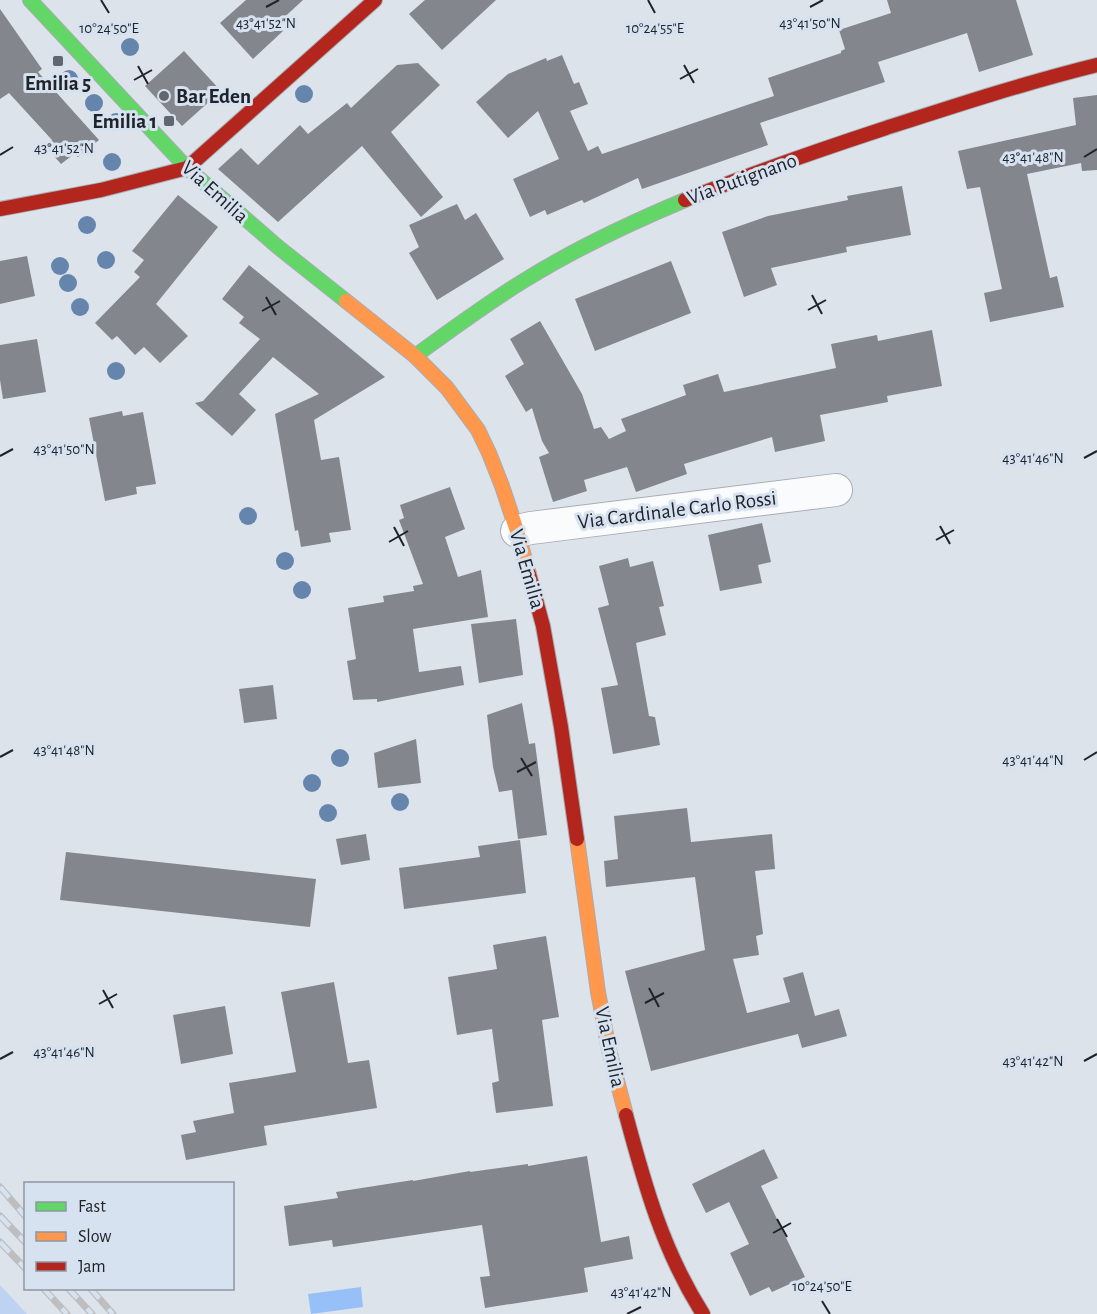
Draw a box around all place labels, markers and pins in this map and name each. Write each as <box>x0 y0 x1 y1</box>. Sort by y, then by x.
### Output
marker: Emilia 5 <box>51 54 65 68</box>
place label: Emilia 5 <box>25 73 91 94</box>
place label: Bar Eden <box>176 86 251 107</box>
marker: Bar Eden <box>157 89 171 103</box>
place label: Emilia 1 <box>92 111 157 132</box>
marker: Emilia 1 <box>162 114 176 128</box>

